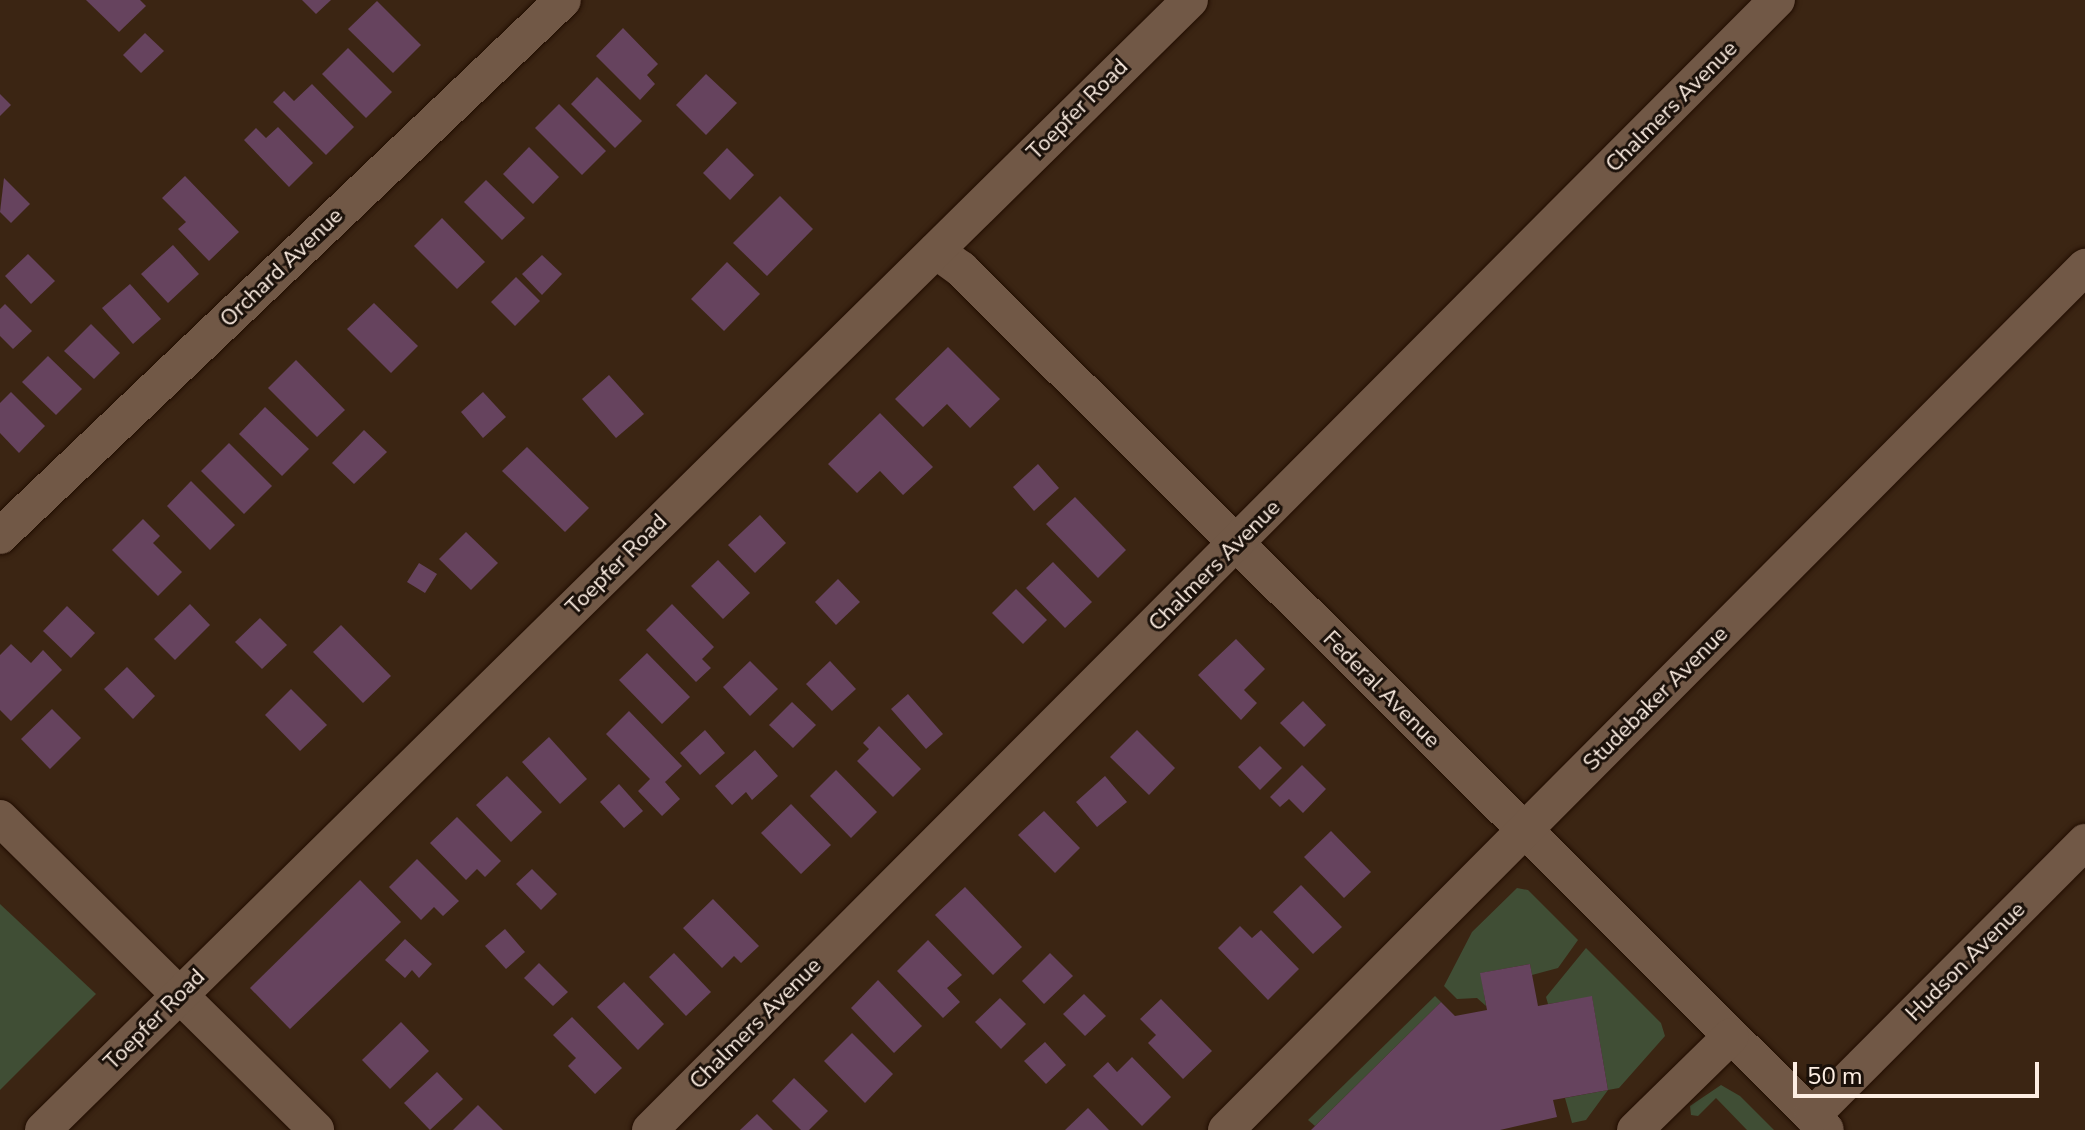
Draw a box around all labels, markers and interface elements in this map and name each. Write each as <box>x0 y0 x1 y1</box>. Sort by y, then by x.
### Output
street label: Chalmers Avenue <box>1601 36 1743 178</box>
street label: Toepfer Road <box>1022 54 1134 166</box>
street label: Orchard Avenue <box>215 203 349 333</box>
street label: Chalmers Avenue <box>1144 495 1286 637</box>
street label: Toepfer Road <box>561 509 673 621</box>
street label: Studebaker Avenue <box>1578 621 1734 777</box>
street label: Federal Avenue <box>1317 626 1445 754</box>
street label: Hudson Avenue <box>1901 897 2031 1027</box>
street label: Chalmers Avenue <box>685 953 827 1095</box>
street label: Toepfer Road <box>99 964 211 1076</box>
scale bar <box>1797 1046 2043 1096</box>
text: 50 m <box>1807 1060 1863 1092</box>

